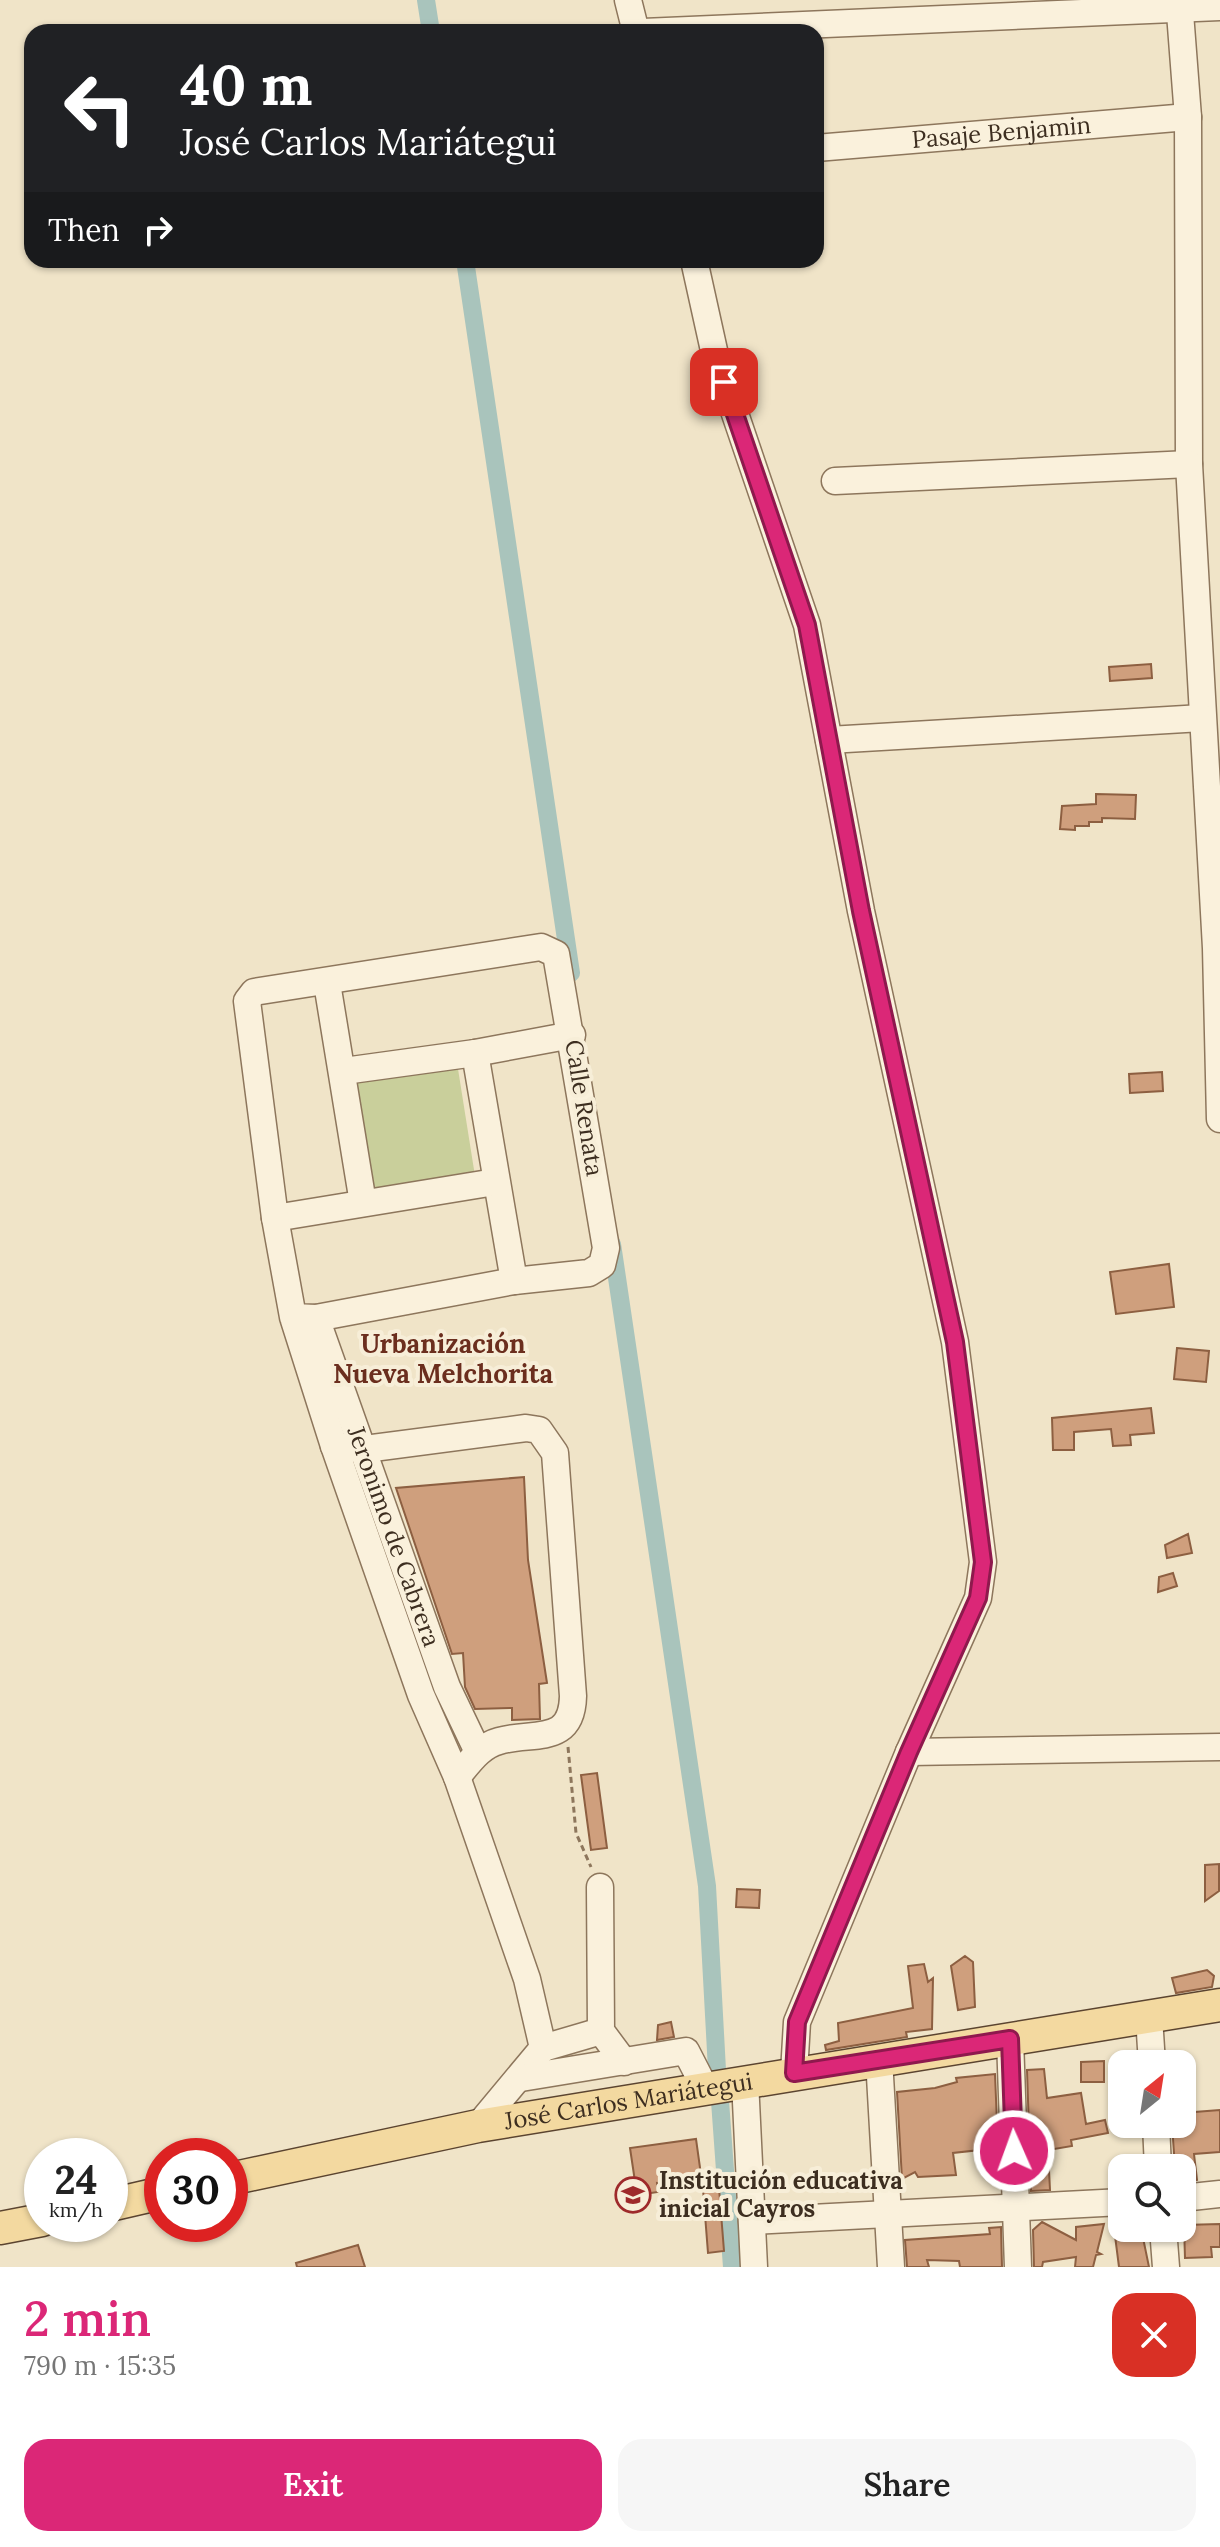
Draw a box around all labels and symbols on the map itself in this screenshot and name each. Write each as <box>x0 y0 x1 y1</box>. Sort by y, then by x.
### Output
street label: Pasaje Benjamin <box>910 109 1092 155</box>
pin <box>690 348 758 416</box>
street label: Calle Renata <box>558 1037 611 1178</box>
district label: Urbanización Nueva Melchorita <box>333 1327 553 1390</box>
street label: Jeronimo de Cabrera <box>340 1421 447 1651</box>
north arrow <box>1108 2050 1196 2138</box>
street label: José Carlos Mariátegui <box>501 2065 755 2137</box>
position arrow <box>972 2109 1056 2193</box>
speed limit sign: 30 <box>144 2138 248 2242</box>
place label: Institución educativa inicial Cayros <box>659 2165 903 2224</box>
school or university icon: Institución educativa inicial Cayros <box>614 2176 652 2214</box>

